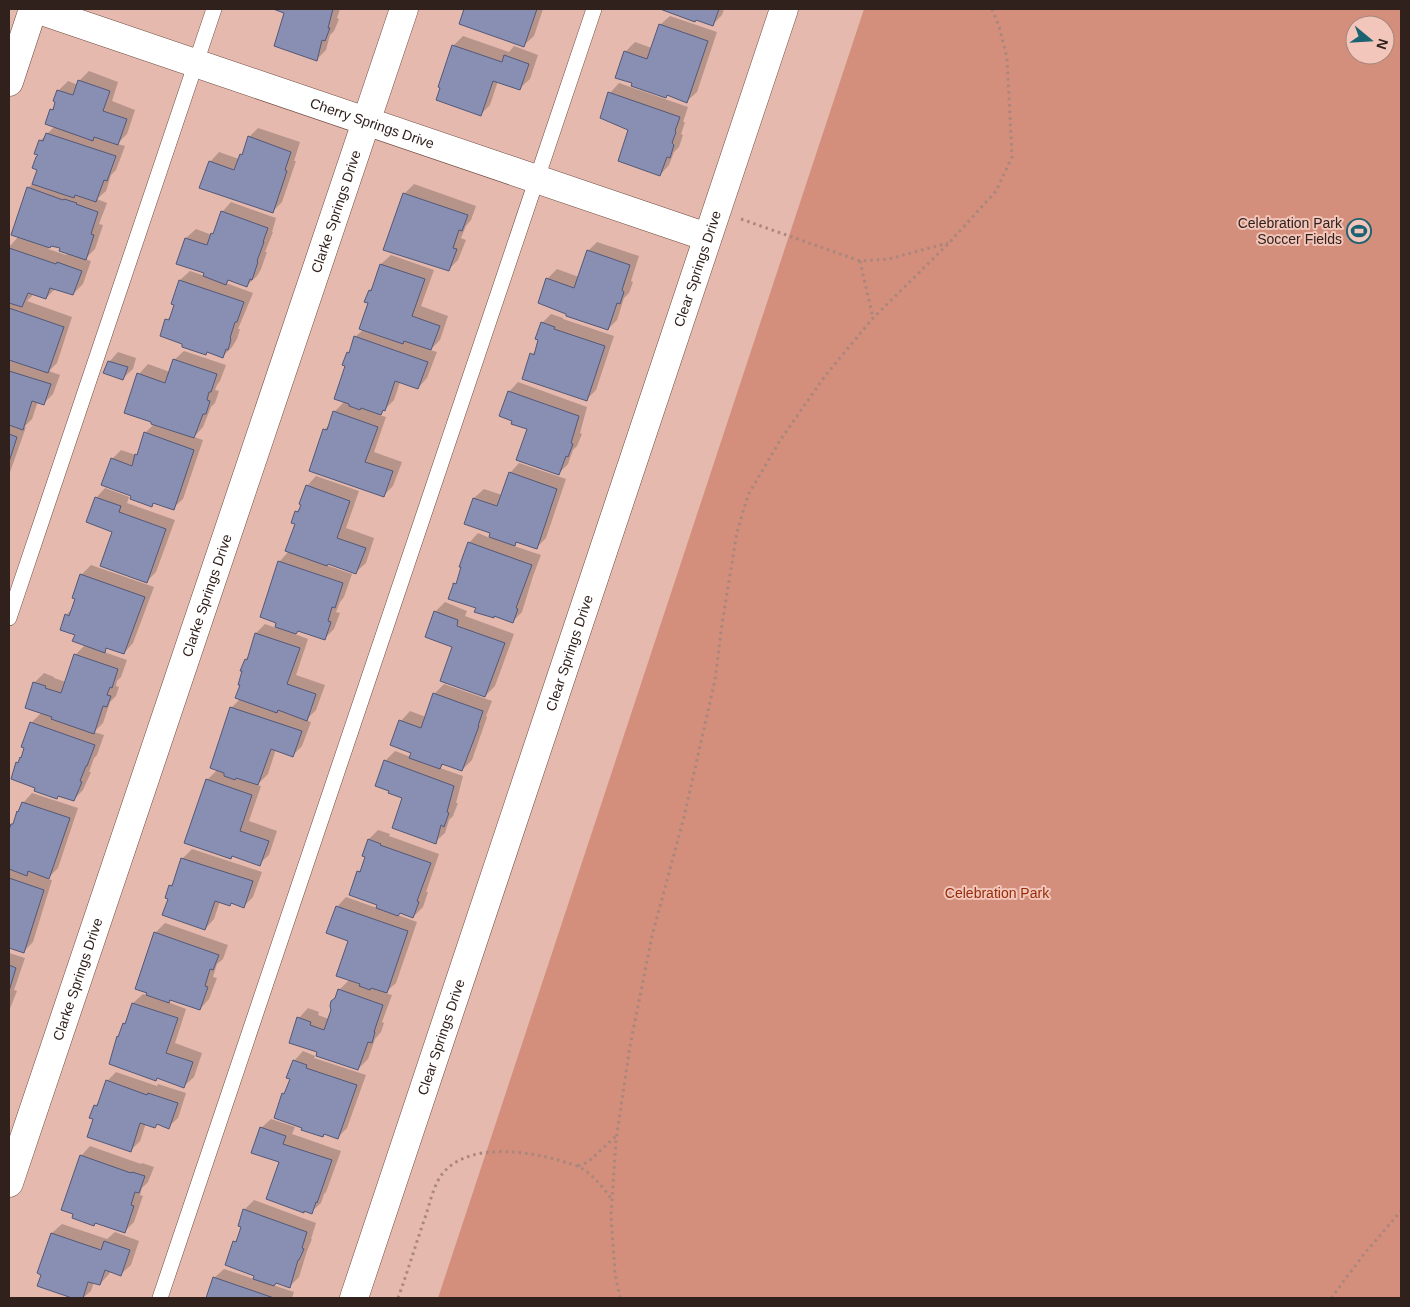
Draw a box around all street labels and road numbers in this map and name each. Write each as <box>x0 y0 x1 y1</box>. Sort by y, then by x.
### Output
street label: Cherry Springs Drive <box>308 95 436 152</box>
street label: Clarke Springs Drive <box>308 148 364 275</box>
street label: Clear Springs Drive <box>671 208 724 329</box>
street label: Clarke Springs Drive <box>179 532 235 659</box>
street label: Clear Springs Drive <box>542 593 596 713</box>
street label: Clarke Springs Drive <box>49 916 106 1043</box>
street label: Clear Springs Drive <box>414 977 468 1097</box>

